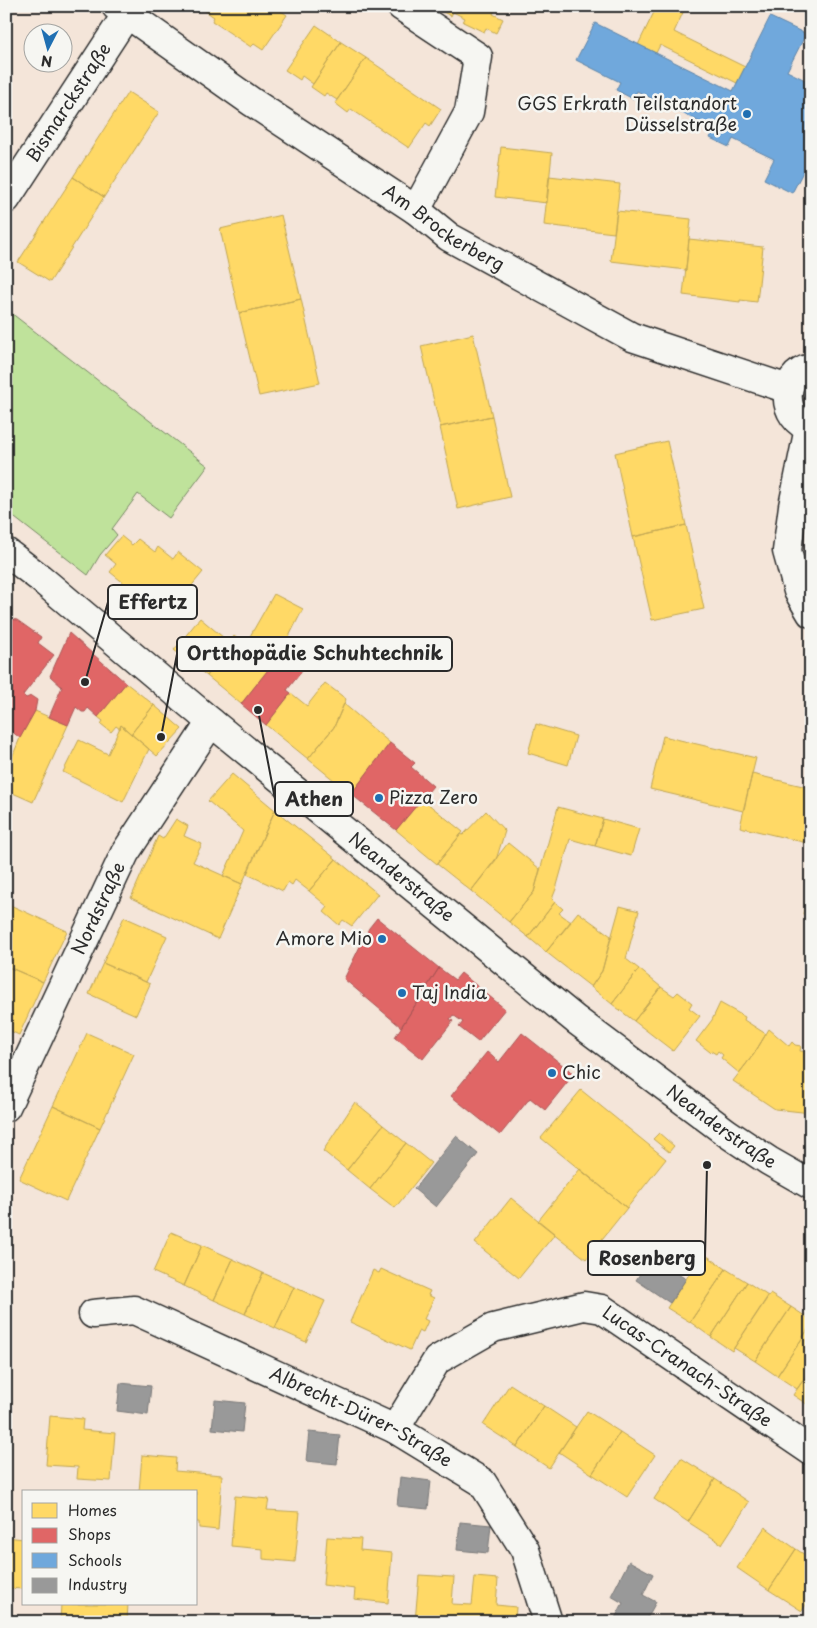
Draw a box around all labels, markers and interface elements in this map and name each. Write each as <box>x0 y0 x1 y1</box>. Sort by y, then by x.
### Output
north arrow <box>22 22 72 72</box>
street label: Bismarckstraße <box>19 37 117 167</box>
text: N <box>40 50 53 72</box>
place label: GGS Erkrath Teilstandort Düsselstraße <box>517 89 737 137</box>
marker: GGS Erkrath Teilstandort Düsselstraße <box>741 108 753 120</box>
street label: Am Brockerberg <box>378 177 510 277</box>
callout: Effertz <box>108 585 197 619</box>
text: Effertz <box>119 587 188 615</box>
callout: Ortthopädie Schuhtechnik <box>177 637 452 671</box>
text: Ortthopädie Schuhtechnik <box>187 638 443 666</box>
callout: Athen <box>275 782 353 816</box>
place label: Pizza Zero <box>389 783 478 810</box>
text: Athen <box>284 784 343 812</box>
marker: Pizza Zero <box>373 792 385 804</box>
street label: Neanderstraße <box>344 825 461 928</box>
street label: Nordstraße <box>64 857 131 959</box>
place label: Amore Mio <box>276 924 372 951</box>
marker: Amore Mio <box>376 933 388 945</box>
place label: Taj India <box>412 978 488 1005</box>
marker: Taj India <box>396 987 408 999</box>
place label: Chic <box>562 1058 601 1085</box>
marker: Chic <box>546 1067 558 1079</box>
street label: Neanderstraße <box>661 1077 782 1174</box>
callout: Rosenberg <box>588 1241 705 1275</box>
text: Rosenberg <box>598 1243 696 1271</box>
street label: Lucas-Cranach-Straße <box>598 1298 778 1433</box>
street label: Albrecht-Dürer-Straße <box>266 1359 458 1473</box>
legend <box>22 1490 198 1606</box>
text: Homes <box>68 1498 117 1521</box>
text: Shops <box>68 1522 111 1545</box>
text: Schools <box>68 1548 122 1571</box>
text: Industry <box>68 1572 127 1595</box>

